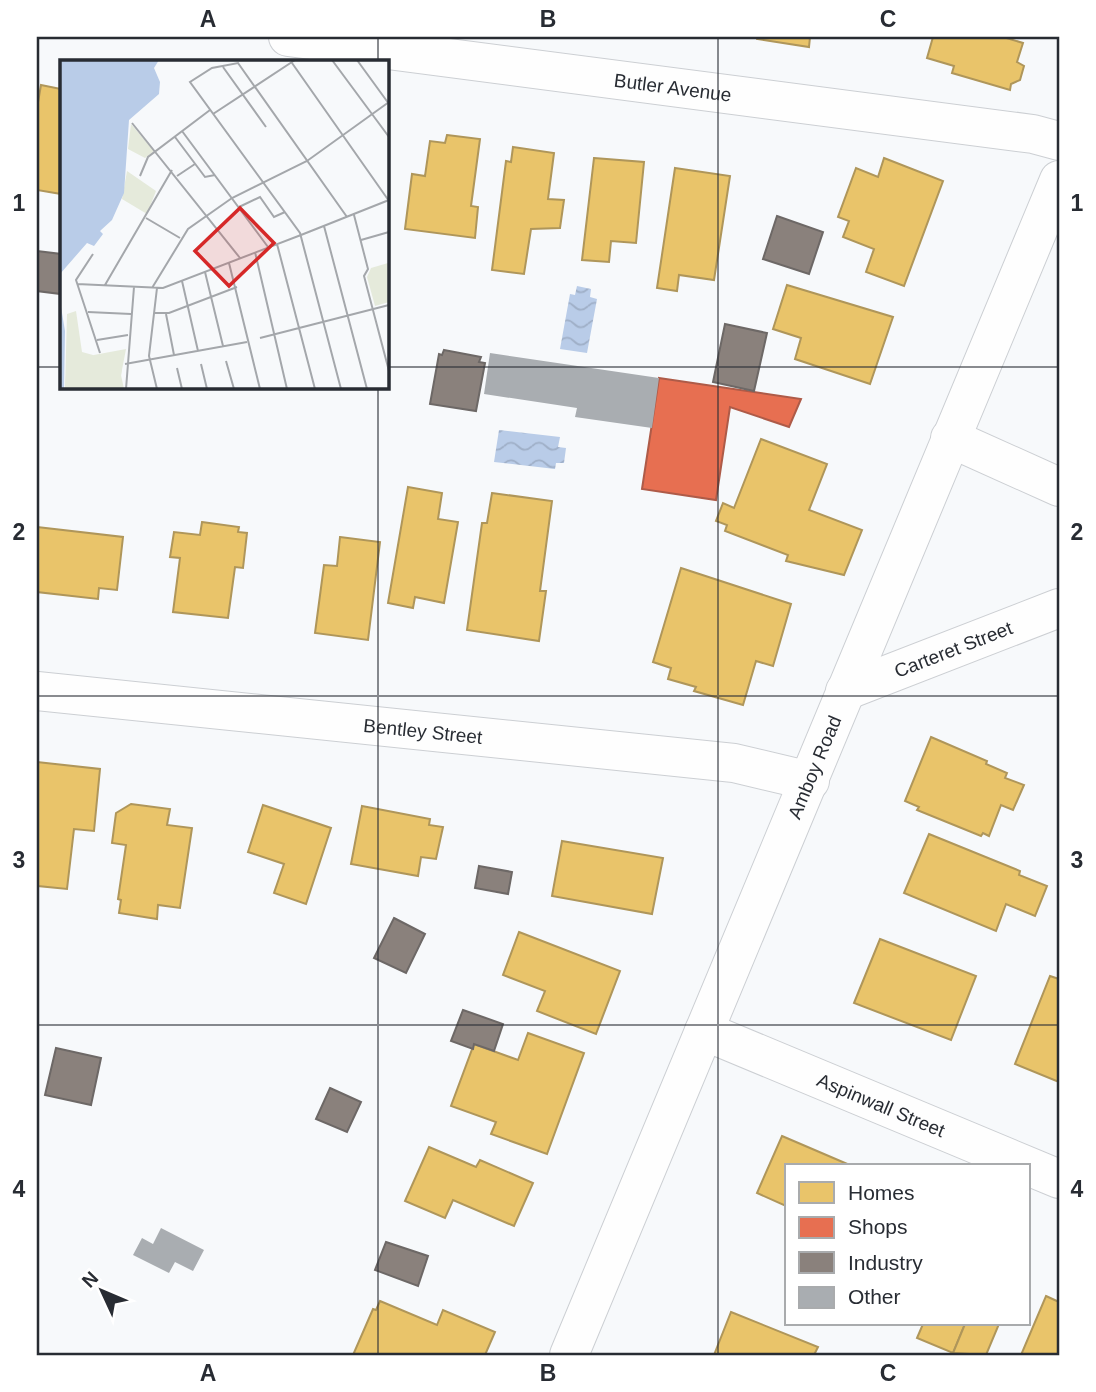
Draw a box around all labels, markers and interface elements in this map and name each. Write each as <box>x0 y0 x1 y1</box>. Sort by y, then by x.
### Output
text: A <box>200 6 216 32</box>
text: B <box>540 6 556 32</box>
text: C <box>880 6 896 32</box>
inset map <box>60 60 388 388</box>
street label: Butler Avenue <box>613 70 733 106</box>
text: 1 <box>13 190 26 216</box>
text: 1 <box>1071 190 1084 216</box>
text: 2 <box>13 519 25 545</box>
text: 2 <box>1071 519 1083 545</box>
street label: Carteret Street <box>891 617 1016 682</box>
street label: Amboy Road <box>784 712 845 822</box>
street label: Bentley Street <box>362 715 484 748</box>
text: 3 <box>13 847 25 873</box>
text: 3 <box>1071 847 1083 873</box>
street label: Aspinwall Street <box>814 1069 949 1142</box>
legend <box>785 1164 1030 1326</box>
text: 4 <box>13 1176 26 1202</box>
text: 4 <box>1071 1176 1084 1202</box>
text: Homes <box>848 1181 915 1204</box>
text: Shops <box>848 1215 908 1238</box>
text: Industry <box>848 1251 923 1274</box>
north arrow <box>66 1256 136 1326</box>
text: N <box>78 1267 102 1292</box>
text: Other <box>848 1285 901 1308</box>
text: A <box>200 1360 216 1386</box>
text: B <box>540 1360 556 1386</box>
text: C <box>880 1360 896 1386</box>

